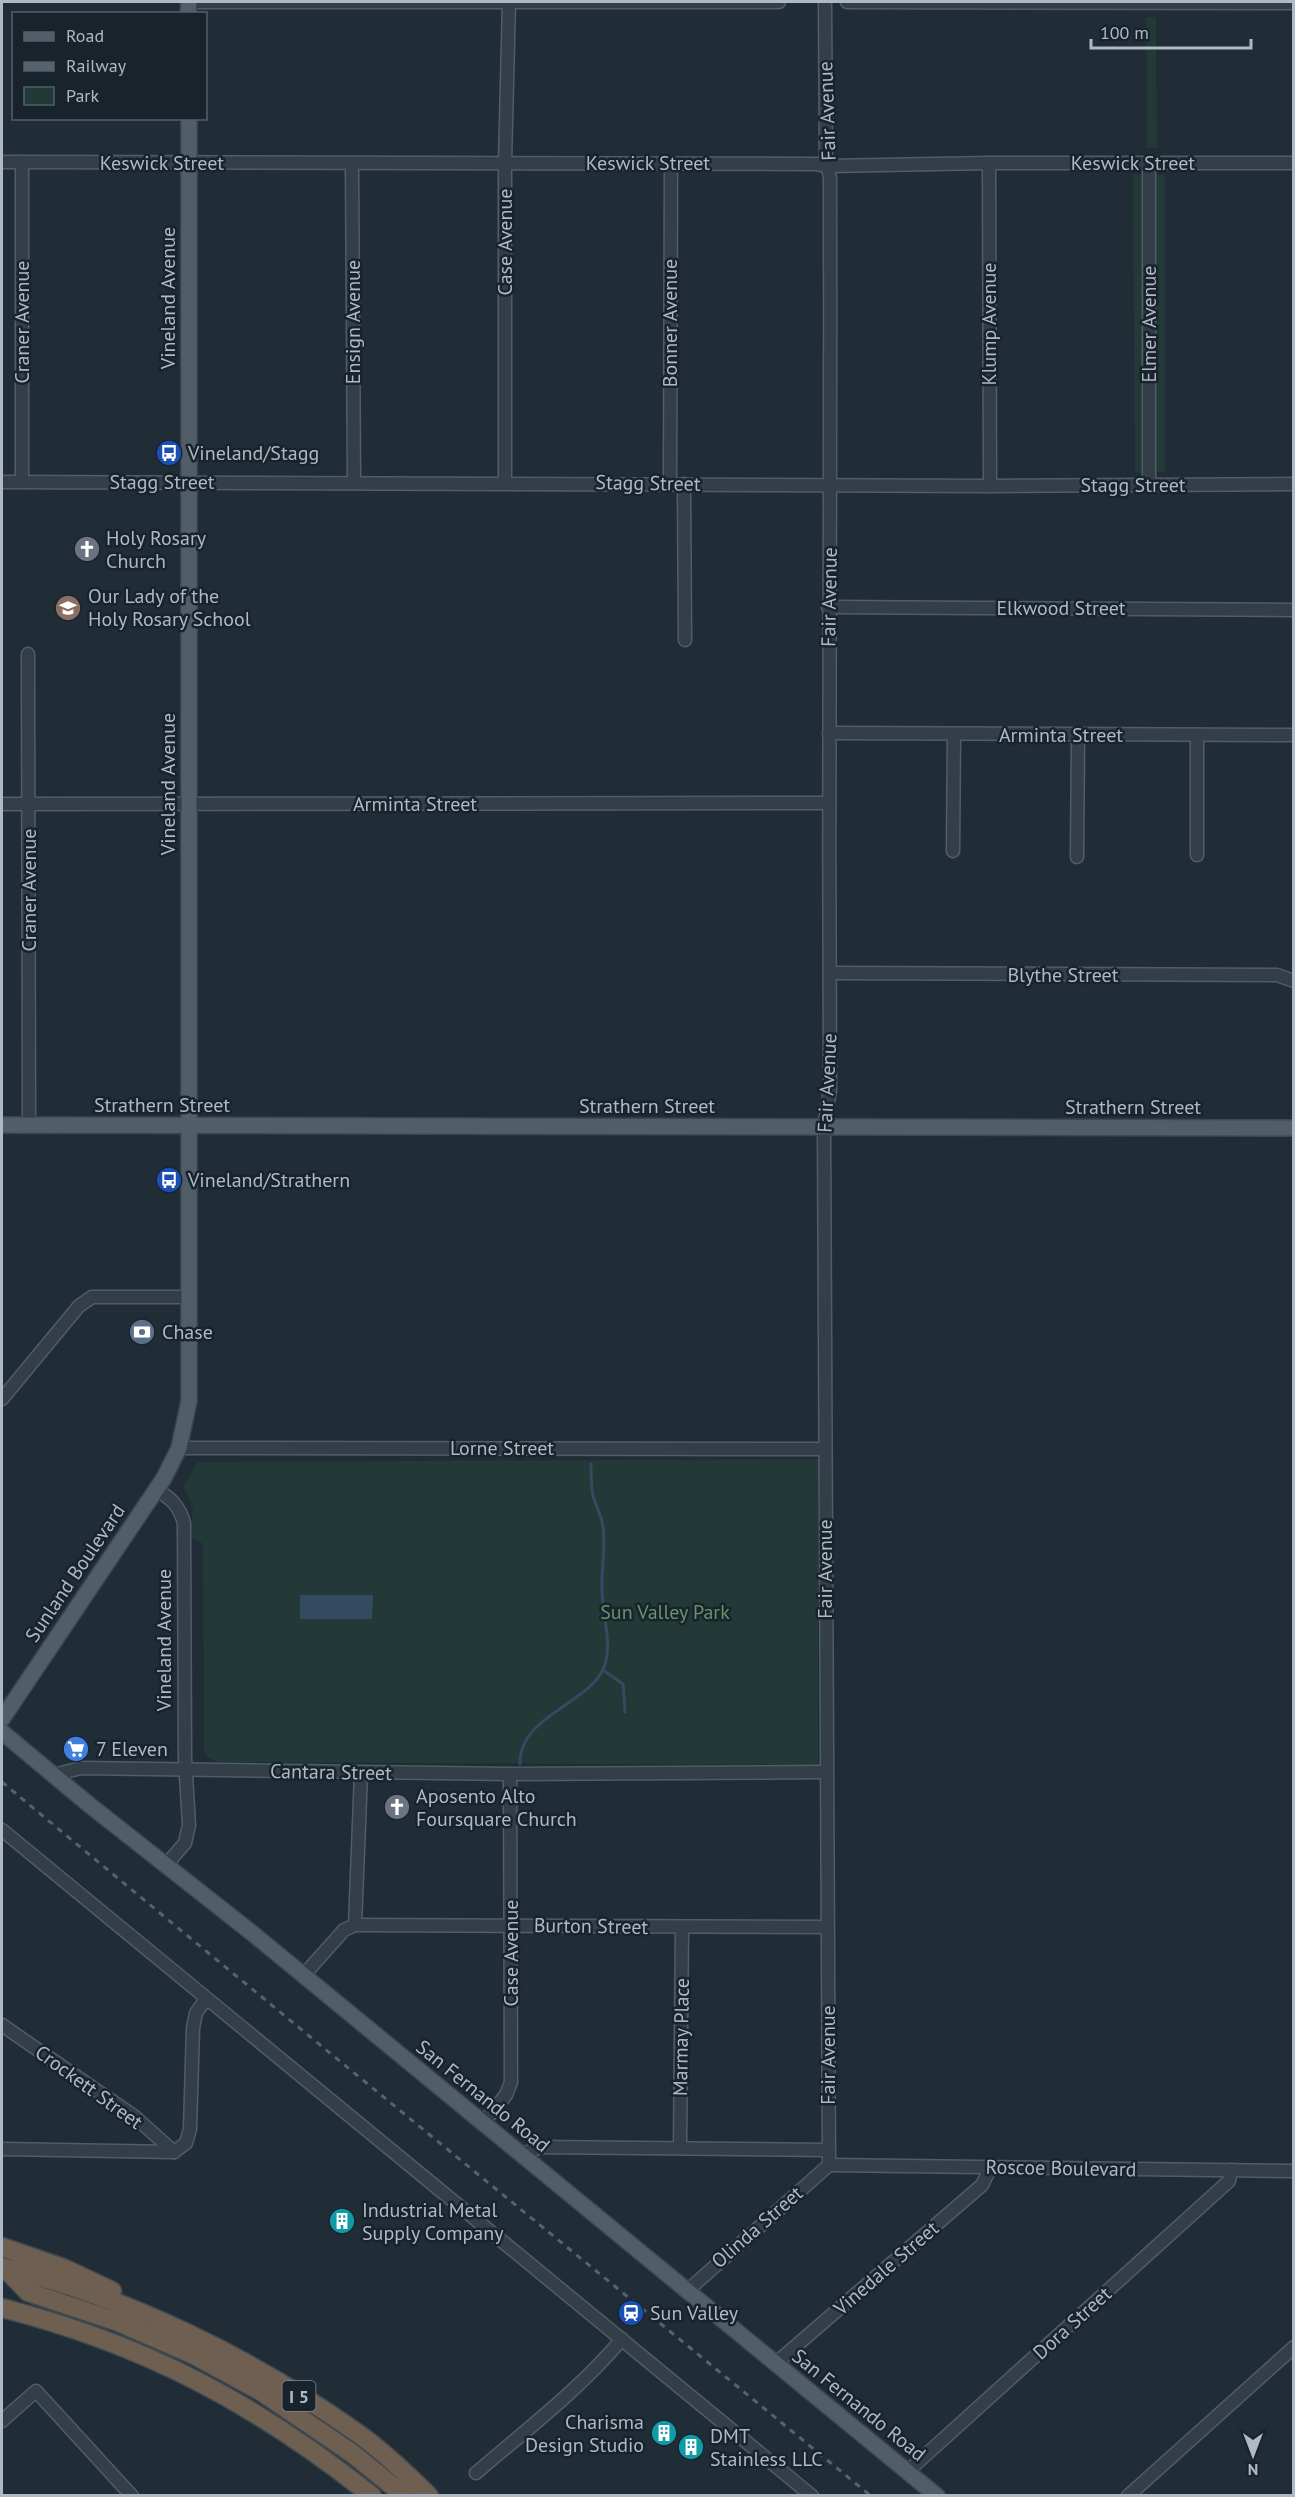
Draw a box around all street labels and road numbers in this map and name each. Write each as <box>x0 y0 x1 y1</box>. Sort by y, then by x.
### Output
street label: Fair Avenue <box>812 61 842 161</box>
street label: Keswick Street <box>100 150 224 176</box>
street label: Keswick Street <box>586 150 710 176</box>
street label: Keswick Street <box>1071 150 1195 176</box>
street label: Case Avenue <box>492 189 518 295</box>
street label: Vineland Avenue <box>155 227 181 370</box>
street label: Bonner Avenue <box>657 259 683 387</box>
street label: Ensign Avenue <box>340 260 366 384</box>
street label: Craner Avenue <box>9 261 35 383</box>
street label: Klump Avenue <box>976 262 1002 386</box>
street label: Elmer Avenue <box>1136 266 1162 382</box>
street label: Stagg Street <box>109 469 215 495</box>
street label: Stagg Street <box>595 469 701 497</box>
street label: Stagg Street <box>1080 472 1186 498</box>
street label: Fair Avenue <box>815 547 843 647</box>
street label: Elkwood Street <box>996 595 1126 621</box>
street label: Vineland Avenue <box>155 713 181 856</box>
street label: Arminta Street <box>999 722 1123 748</box>
street label: Arminta Street <box>353 791 477 817</box>
street label: Craner Avenue <box>16 829 42 951</box>
street label: Blythe Street <box>1007 962 1119 988</box>
street label: Fair Avenue <box>811 1033 843 1133</box>
street label: Strathern Street <box>94 1092 230 1118</box>
street label: Strathern Street <box>579 1093 715 1119</box>
street label: Strathern Street <box>1065 1094 1201 1120</box>
street label: Lorne Street <box>450 1435 554 1461</box>
street label: Sunland Boulevard <box>19 1499 131 1647</box>
street label: Fair Avenue <box>812 1519 838 1619</box>
street label: Vineland Avenue <box>151 1569 177 1712</box>
street label: Cantara Street <box>270 1758 392 1786</box>
street label: Case Avenue <box>498 1900 524 2006</box>
street label: Burton Street <box>534 1912 649 1940</box>
street label: Marmay Place <box>667 1978 695 2096</box>
street label: Fair Avenue <box>815 2005 841 2105</box>
street label: San Fernando Road <box>411 2034 555 2158</box>
street label: Crockett Street <box>30 2039 148 2135</box>
street label: Roscoe Boulevard <box>985 2154 1137 2182</box>
street label: Olinda Street <box>706 2180 808 2274</box>
street label: Vinedale Street <box>827 2215 944 2321</box>
street label: Dora Street <box>1027 2281 1117 2365</box>
street label: San Fernando Road <box>787 2343 931 2467</box>
road number: I 5 <box>282 2381 316 2411</box>

